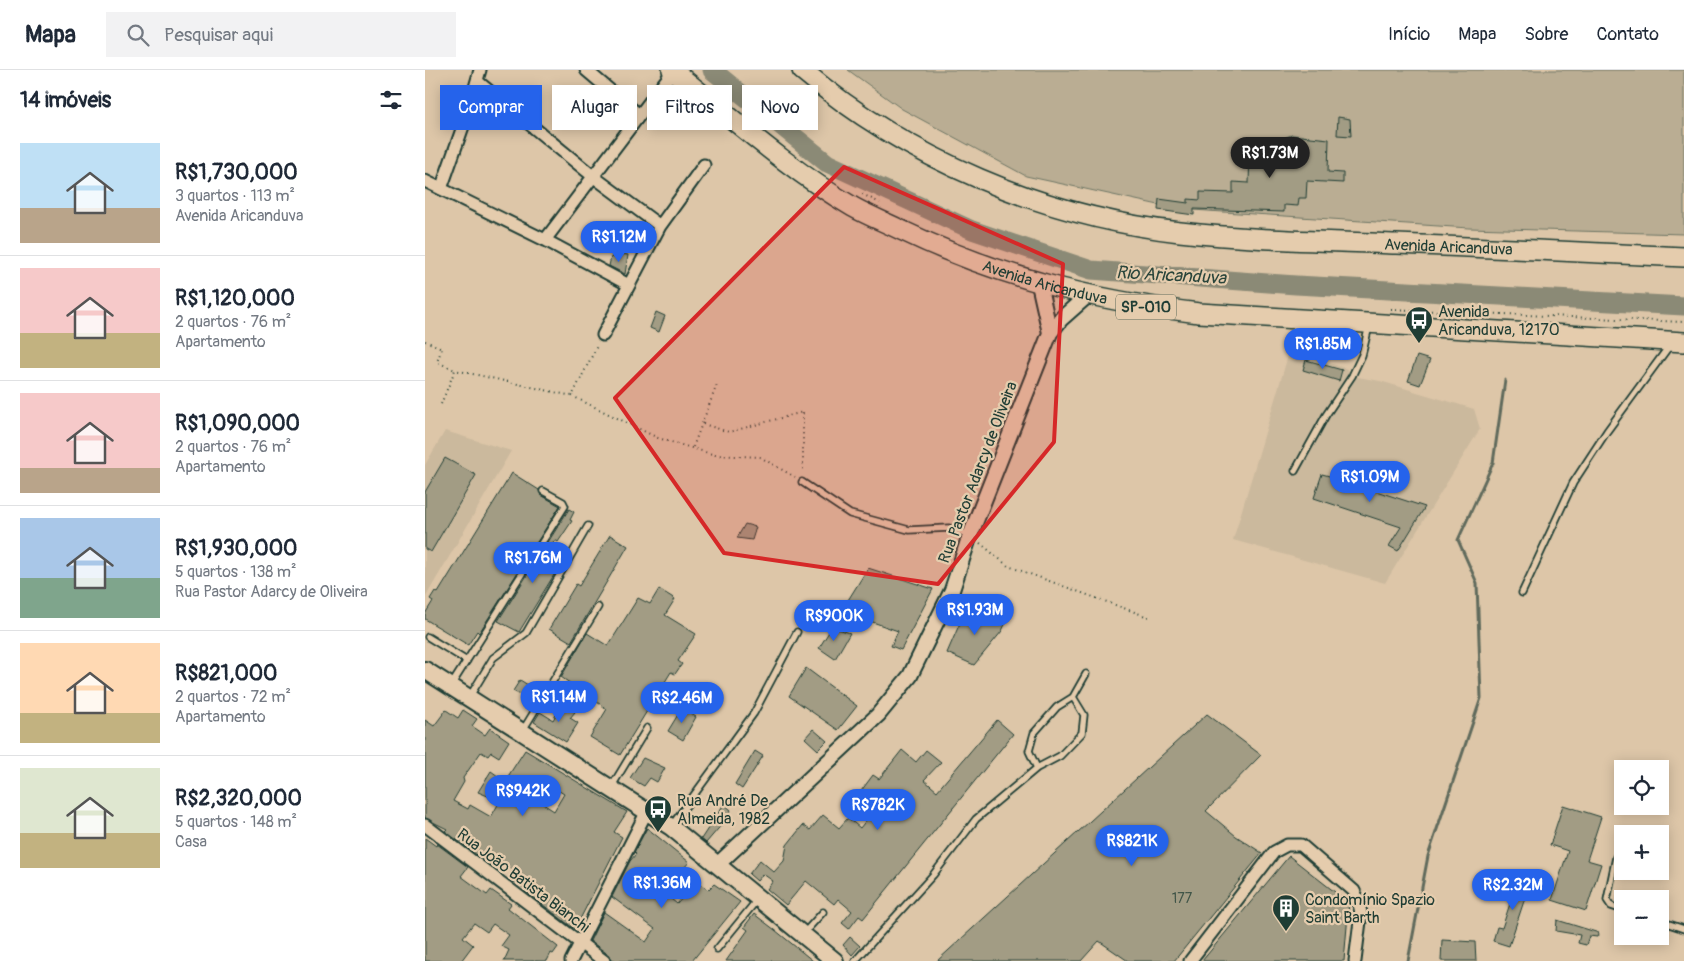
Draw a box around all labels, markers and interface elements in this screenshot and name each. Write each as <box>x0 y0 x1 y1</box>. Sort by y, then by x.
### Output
search box <box>106 12 456 57</box>
text: Mapa <box>25 20 76 49</box>
icon: search <box>124 21 152 49</box>
text: Pesquisar aqui <box>164 23 273 47</box>
text: Início <box>1388 23 1430 46</box>
text: Mapa <box>1458 23 1496 46</box>
text: Sobre <box>1524 23 1568 46</box>
text: Contato <box>1596 23 1659 46</box>
chip: Comprar <box>440 85 542 130</box>
chip: Alugar <box>552 85 637 130</box>
chip: Filtros <box>647 85 732 130</box>
chip: Novo <box>742 85 818 130</box>
icon: filters <box>377 86 405 114</box>
text: 14 imóveis <box>20 87 111 114</box>
pin: R$1.73M <box>1224 136 1316 179</box>
text: R$1.73M <box>1242 143 1298 163</box>
text: R$1,730,000 <box>175 159 298 186</box>
icon: home <box>60 163 120 223</box>
text: 3 quartos · 113 m² <box>175 186 295 206</box>
text: Avenida Aricanduva <box>175 206 303 226</box>
pin: R$1.12M <box>573 220 665 263</box>
text: R$1.12M <box>592 227 646 247</box>
street label: Avenida Aricanduva <box>1384 234 1513 260</box>
street label: Avenida Aricanduva <box>980 256 1109 309</box>
water label: Rio Aricanduva <box>1115 261 1228 290</box>
text: R$1,120,000 <box>175 285 295 312</box>
icon: home <box>60 288 120 348</box>
road number: SP-010 <box>1116 294 1176 320</box>
place label: Avenida Aricanduva, 12170 <box>1438 302 1560 340</box>
bus stop icon: Avenida Aricanduva, 12170 <box>1404 305 1434 344</box>
text: 2 quartos · 76 m² <box>175 312 291 332</box>
pin: R$1.85M <box>1277 328 1369 370</box>
text: Apartamento <box>175 332 266 352</box>
text: R$1.85M <box>1295 334 1351 354</box>
street label: Rua Pastor Adarcy de Oliveira <box>934 379 1022 566</box>
text: R$1,090,000 <box>175 410 300 437</box>
icon: home <box>60 413 120 473</box>
text: 2 quartos · 76 m² <box>175 437 291 457</box>
text: Apartamento <box>175 457 266 477</box>
pin: R$1.09M <box>1324 460 1416 503</box>
text: R$1.09M <box>1341 467 1399 487</box>
text: R$1,930,000 <box>175 535 297 562</box>
icon: home <box>60 538 120 598</box>
pin: R$1.76M <box>487 542 579 584</box>
text: R$1.76M <box>505 548 562 568</box>
text: 5 quartos · 138 m² <box>175 562 297 582</box>
text: Rua Pastor Adarcy de Oliveira <box>175 582 368 602</box>
pin: R$1.93M <box>929 594 1021 636</box>
pin: R$900K <box>793 600 875 642</box>
text: R$1.93M <box>947 600 1003 620</box>
text: R$900K <box>805 606 863 626</box>
text: R$821,000 <box>175 660 277 687</box>
icon: home <box>60 663 120 723</box>
pin: R$1.14M <box>513 680 605 723</box>
pin: R$2.46M <box>636 682 728 724</box>
text: 2 quartos · 72 m² <box>175 687 291 707</box>
text: R$1.14M <box>532 687 586 707</box>
text: R$2.46M <box>652 688 712 708</box>
text: Apartamento <box>175 707 266 727</box>
map controls <box>1614 760 1669 945</box>
button: locate <box>1614 760 1669 815</box>
pin: R$942K <box>482 774 564 817</box>
text: R$942K <box>496 781 550 801</box>
text: R$2,320,000 <box>175 785 302 812</box>
icon: home <box>60 788 120 848</box>
pin: R$782K <box>837 788 919 831</box>
place label: Rua André De Almeida, 1982 <box>677 791 770 829</box>
bus stop icon: Rua André De Almeida, 1982 <box>643 794 673 833</box>
text: R$782K <box>851 795 905 815</box>
text: 5 quartos · 148 m² <box>175 812 297 832</box>
street label: Rua João Batista Bianchi <box>453 824 594 937</box>
pin: R$821K <box>1091 824 1173 867</box>
button: + <box>1614 825 1669 880</box>
text: R$821K <box>1107 831 1157 851</box>
text: Casa <box>175 832 207 852</box>
pin: R$1.36M <box>616 866 708 909</box>
pin: R$2.32M <box>1467 868 1559 911</box>
text: R$1.36M <box>633 873 691 893</box>
text: R$2.32M <box>1483 875 1543 895</box>
house number: 177 <box>1172 890 1193 907</box>
place label: Condomínio Spazio Saint Barth <box>1305 890 1435 928</box>
button: − <box>1614 890 1669 945</box>
building icon: Condomínio Spazio Saint Barth <box>1271 893 1301 932</box>

